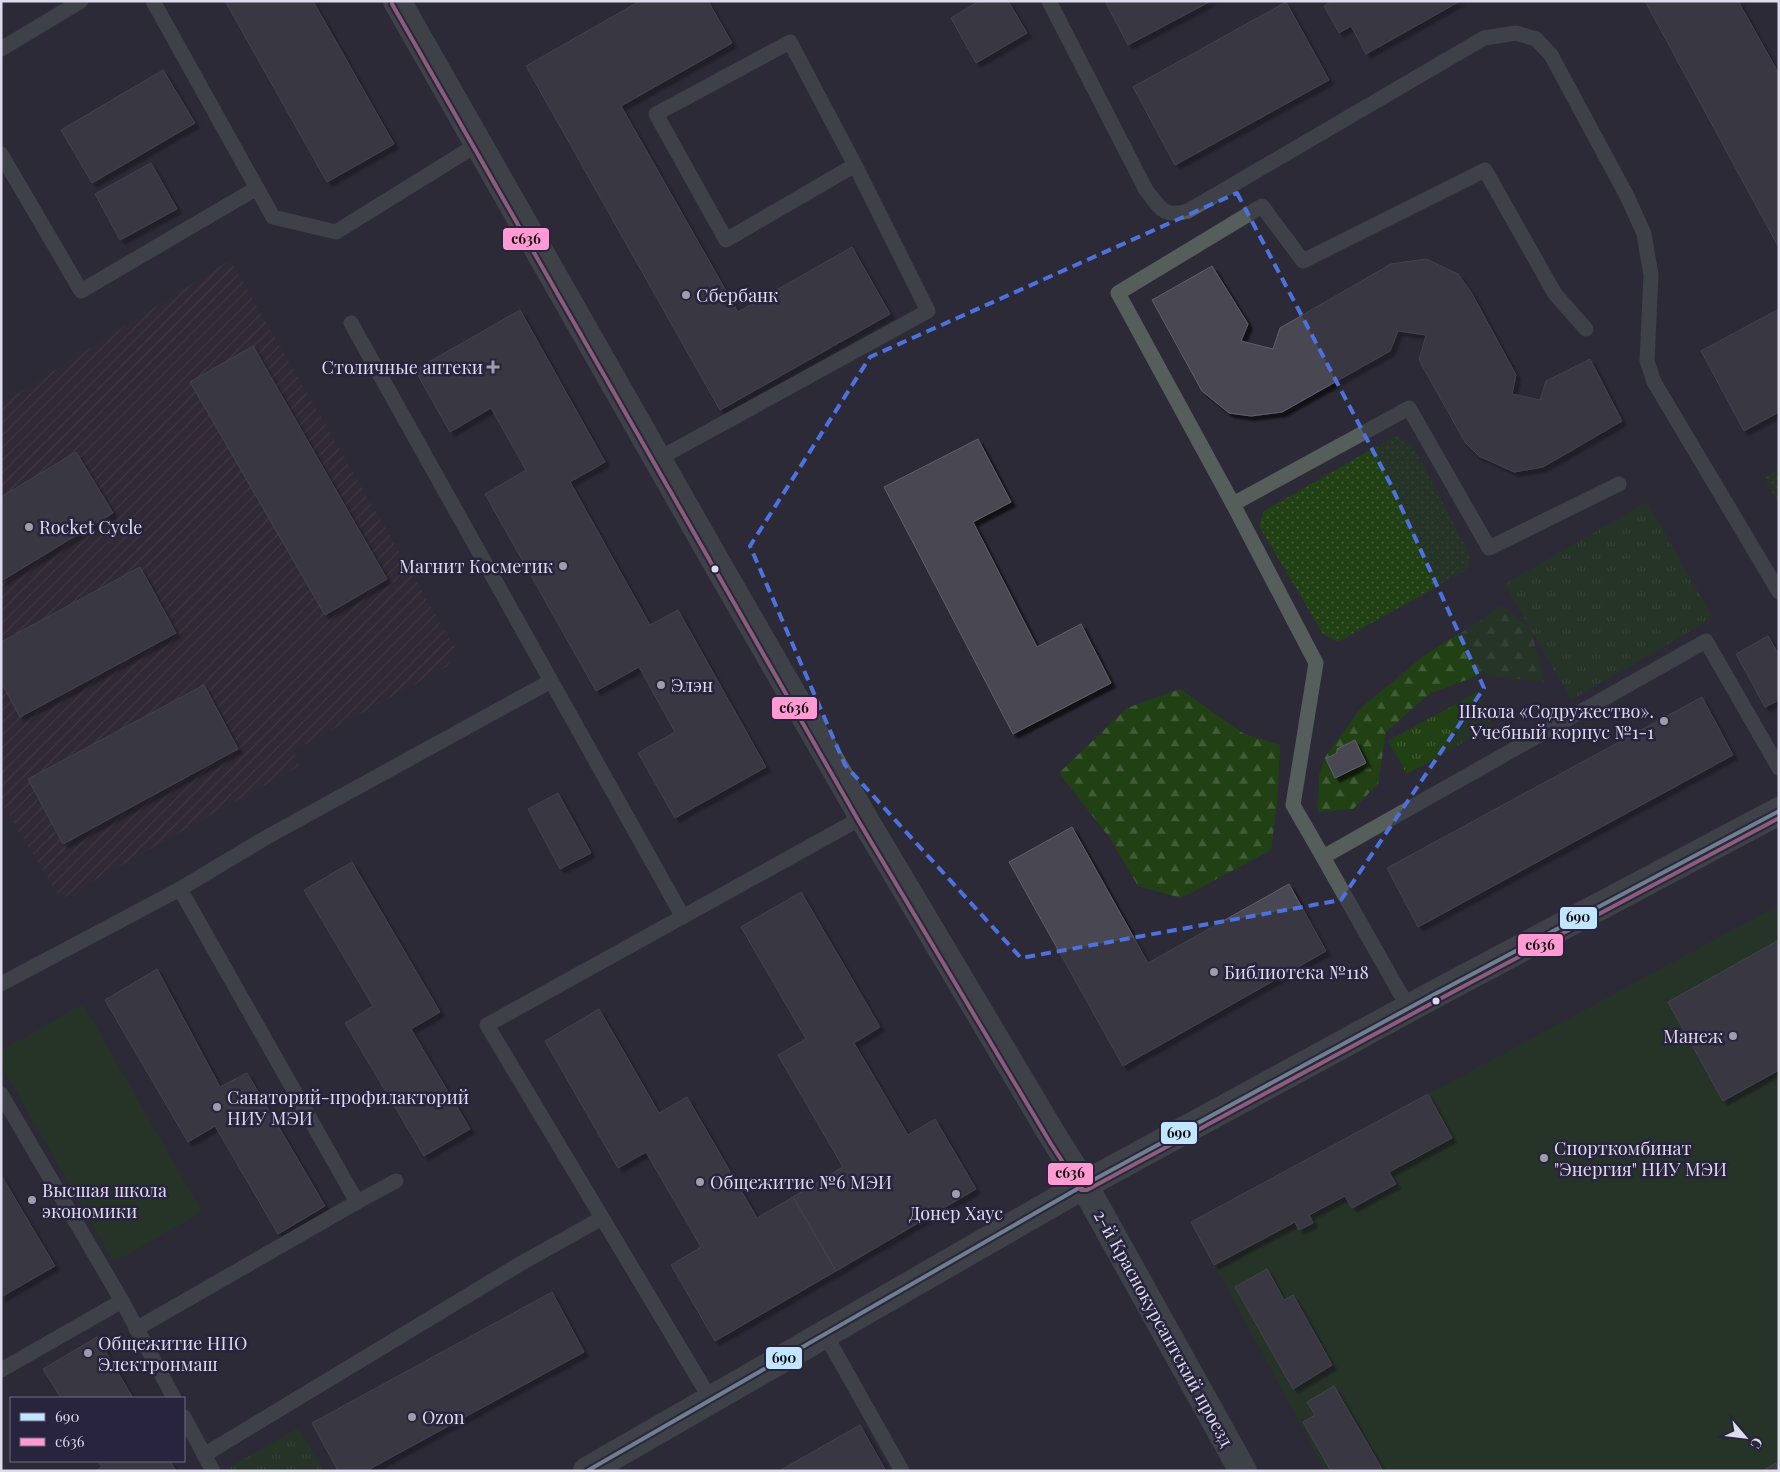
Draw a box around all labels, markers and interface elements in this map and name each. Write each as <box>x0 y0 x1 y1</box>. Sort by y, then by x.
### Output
line badge: с636 <box>502 227 550 251</box>
text: с636 <box>511 229 541 248</box>
place label: Сбербанк <box>696 283 778 307</box>
marker: Сбербанк <box>680 289 692 301</box>
place label: Столичные аптеки <box>322 355 483 379</box>
marker: Столичные аптеки <box>487 361 499 373</box>
place label: Rocket Cycle <box>39 515 142 539</box>
marker: Rocket Cycle <box>23 521 35 533</box>
place label: Магнит Косметик <box>399 554 553 578</box>
marker: Магнит Косметик <box>557 560 569 572</box>
unlabelled marker <box>710 564 720 574</box>
place label: Элэн <box>671 673 713 697</box>
marker: Элэн <box>655 679 667 691</box>
line badge: с636 <box>771 696 818 720</box>
text: с636 <box>779 698 809 717</box>
place label: Школа «Содружество». Учебный корпус №1-1 <box>1459 699 1654 744</box>
marker: Школа «Содружество». Учебный корпус №1-1 <box>1658 715 1670 727</box>
line badge: 690 <box>1559 906 1598 930</box>
text: 690 <box>1566 907 1590 926</box>
line badge: с636 <box>1517 933 1564 957</box>
text: с636 <box>1525 935 1555 954</box>
place label: Библиотека №118 <box>1224 960 1369 984</box>
marker: Библиотека №118 <box>1208 966 1220 978</box>
unlabelled marker <box>1431 996 1441 1006</box>
place label: Манеж <box>1663 1024 1723 1048</box>
marker: Манеж <box>1727 1030 1739 1042</box>
place label: Санаторий-профилакторий НИУ МЭИ <box>227 1085 469 1130</box>
marker: Санаторий-профилакторий НИУ МЭИ <box>211 1101 223 1113</box>
line badge: 690 <box>1160 1121 1198 1145</box>
text: 690 <box>1167 1123 1191 1142</box>
place label: Спорткомбинат "Энергия" НИУ МЭИ <box>1554 1136 1727 1181</box>
marker: Спорткомбинат "Энергия" НИУ МЭИ <box>1538 1152 1550 1164</box>
line badge: с636 <box>1047 1162 1094 1186</box>
text: с636 <box>1055 1163 1085 1182</box>
place label: Общежитие №6 МЭИ <box>710 1170 892 1194</box>
marker: Общежитие №6 МЭИ <box>694 1176 706 1188</box>
place label: Высшая школа экономики <box>42 1178 167 1223</box>
marker: Донер Хаус <box>950 1188 962 1200</box>
marker: Высшая школа экономики <box>26 1194 38 1206</box>
place label: Донер Хаус <box>909 1201 1003 1225</box>
street label: 2-й Краснокурсантский проезд <box>1089 1205 1240 1451</box>
place label: Общежитие НПО Электронмаш <box>98 1331 247 1376</box>
line badge: 690 <box>765 1346 803 1370</box>
marker: Общежитие НПО Электронмаш <box>82 1347 94 1359</box>
text: 690 <box>772 1348 796 1367</box>
legend <box>10 1397 185 1462</box>
place label: Ozon <box>422 1405 465 1429</box>
text: 690 <box>55 1406 79 1426</box>
marker: Ozon <box>406 1411 418 1423</box>
north arrow <box>1720 1412 1770 1462</box>
text: с636 <box>55 1431 85 1451</box>
text: С <box>1746 1435 1768 1452</box>

